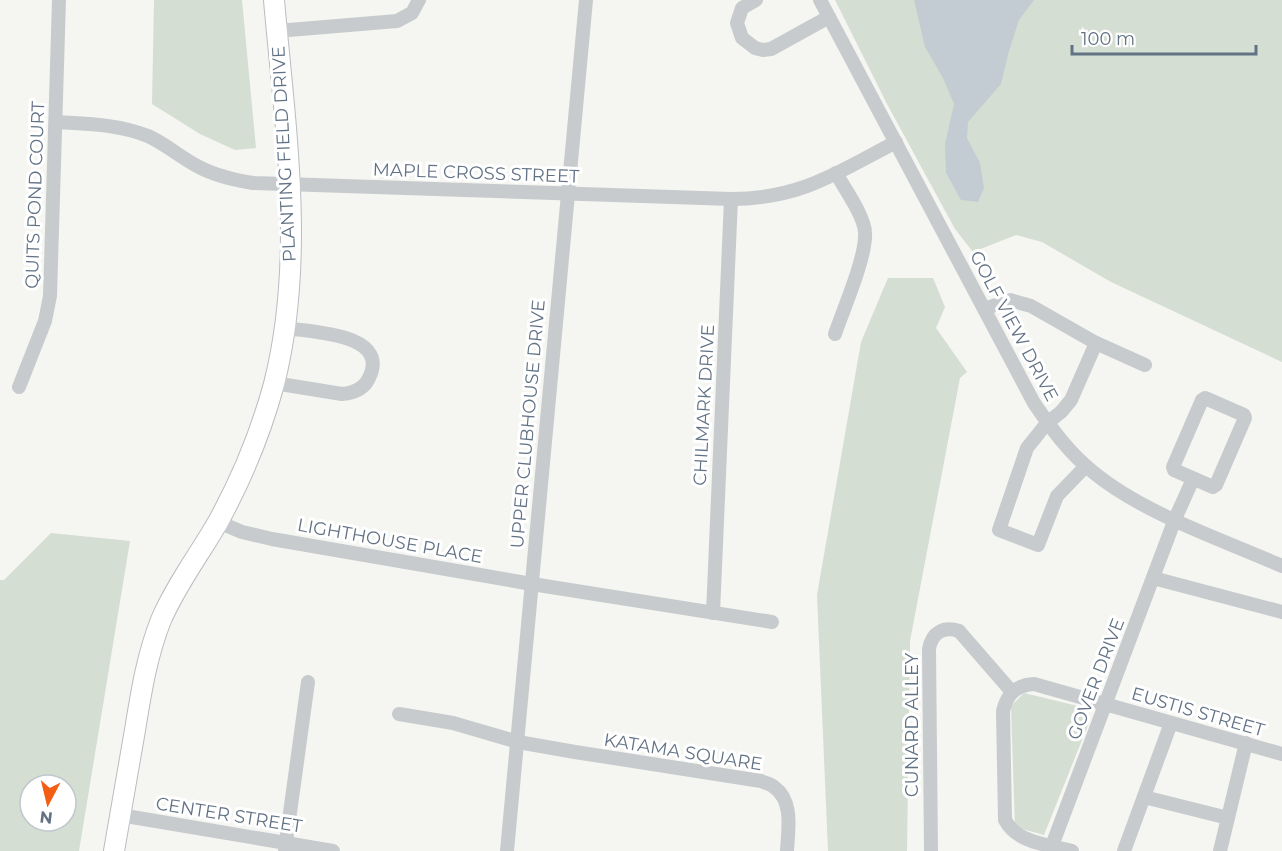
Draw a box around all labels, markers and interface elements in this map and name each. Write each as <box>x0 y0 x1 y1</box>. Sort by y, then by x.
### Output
scale bar <box>1072 18 1256 56</box>
text: 100 m <box>1081 28 1135 50</box>
street label: PLANTING FIELD DRIVE <box>267 45 301 263</box>
street label: QUITS POND COURT <box>21 100 49 289</box>
street label: MAPLE CROSS STREET <box>372 158 580 188</box>
street label: GOLF VIEW DRIVE <box>965 247 1063 405</box>
street label: UPPER CLUBHOUSE DRIVE <box>506 299 550 549</box>
street label: CHILMARK DRIVE <box>689 324 719 486</box>
street label: LIGHTHOUSE PLACE <box>296 514 484 568</box>
street label: GOVER DRIVE <box>1063 615 1129 743</box>
street label: CUNARD ALLEY <box>901 652 923 797</box>
street label: EUSTIS STREET <box>1129 682 1268 742</box>
street label: KATAMA SQUARE <box>602 729 764 775</box>
north arrow <box>18 773 78 833</box>
street label: CENTER STREET <box>154 793 305 838</box>
text: N <box>39 807 54 828</box>

